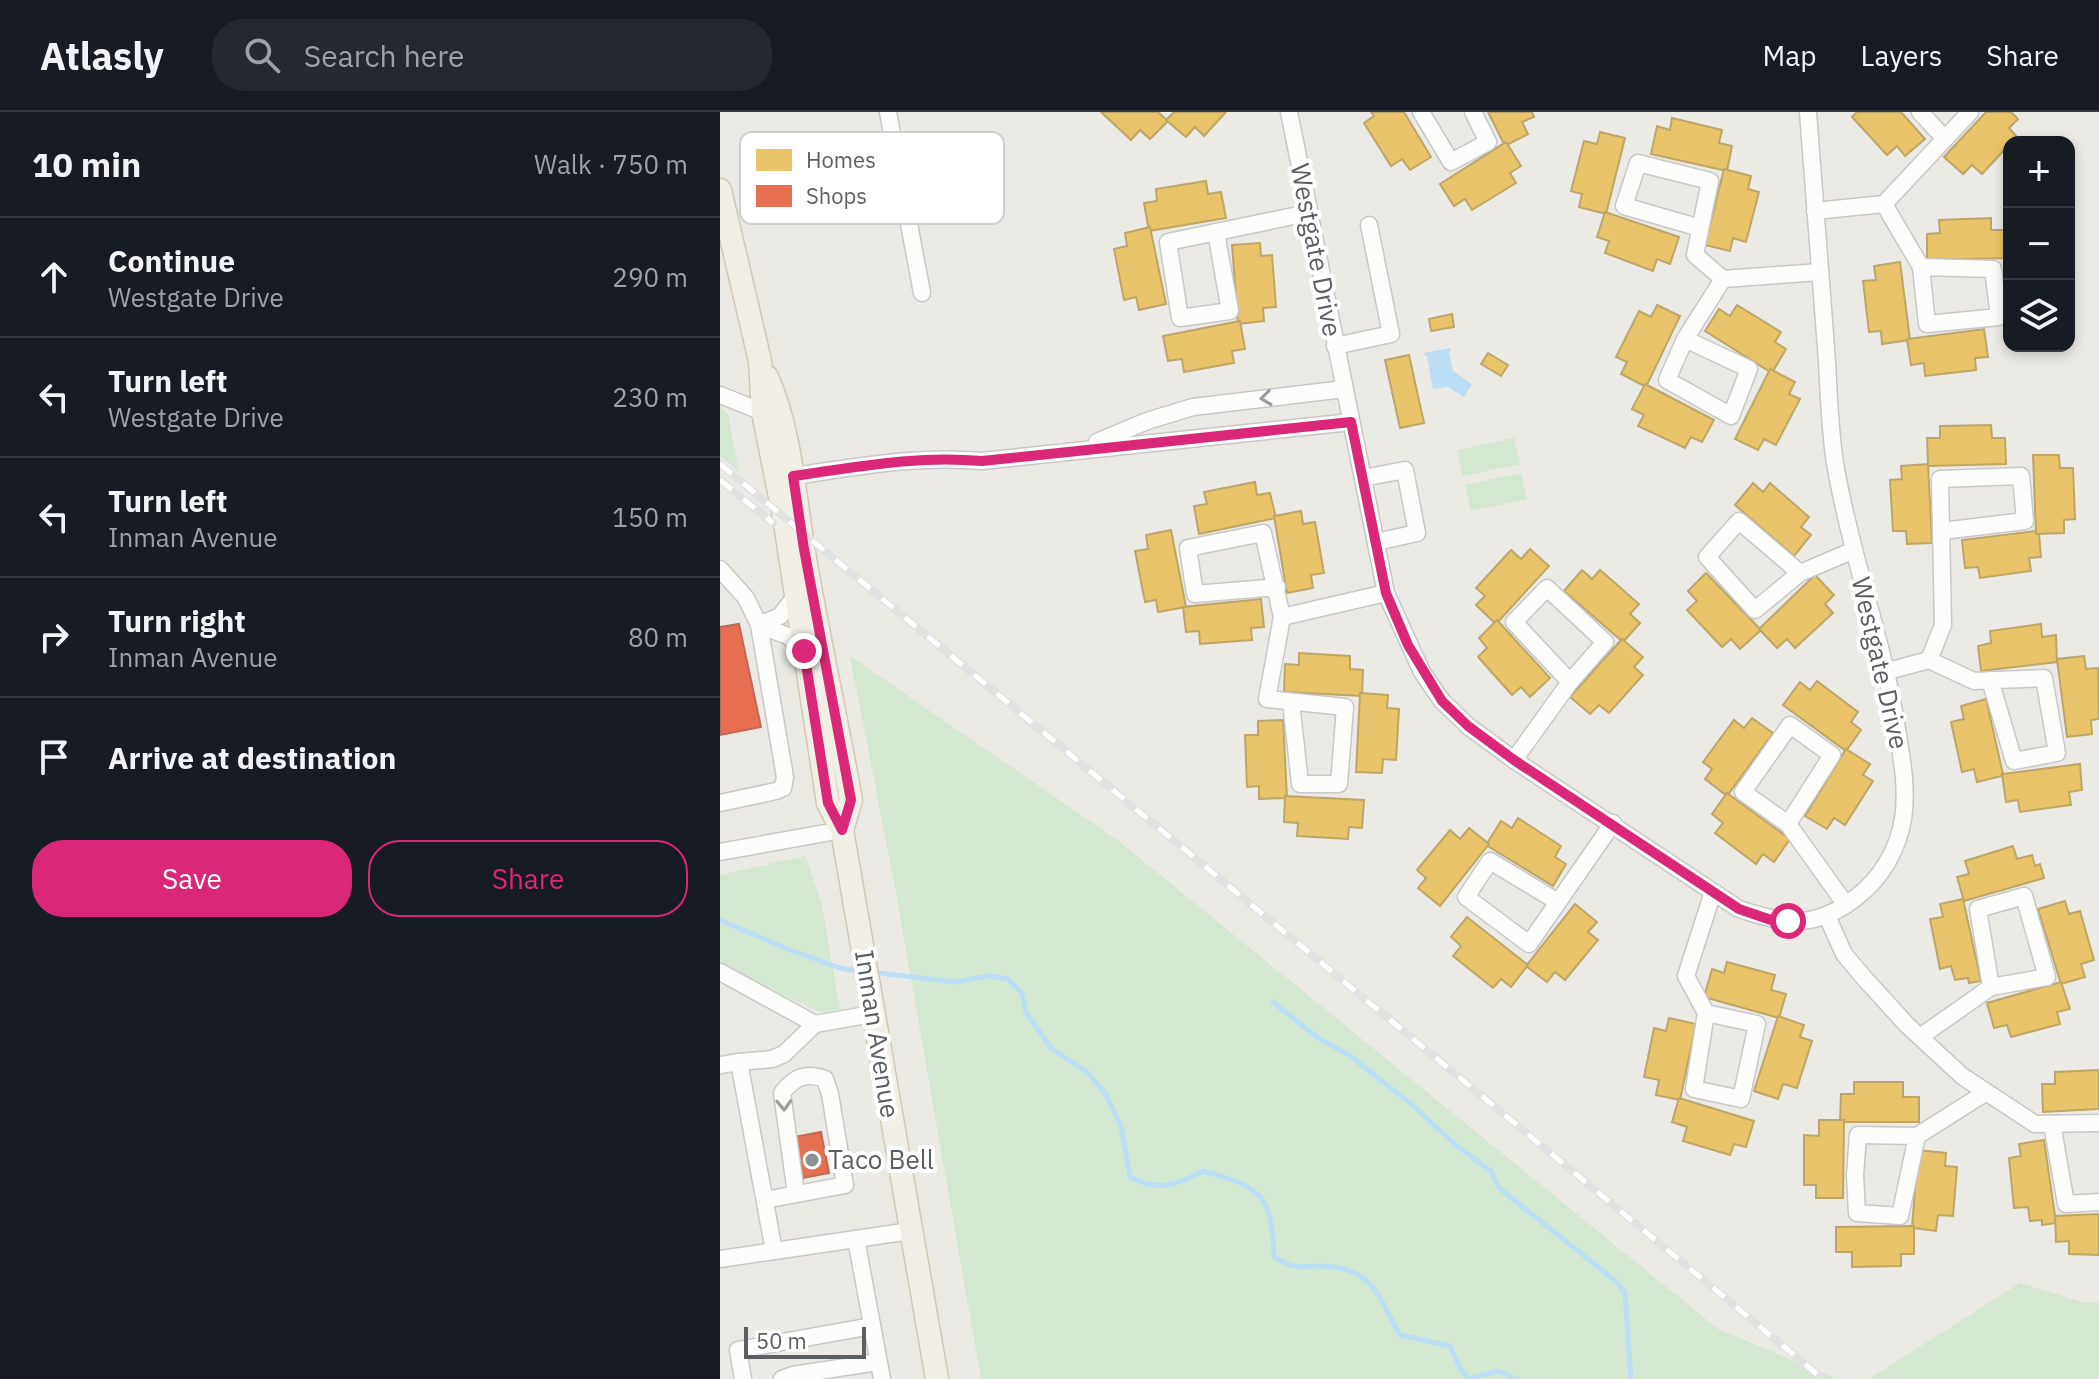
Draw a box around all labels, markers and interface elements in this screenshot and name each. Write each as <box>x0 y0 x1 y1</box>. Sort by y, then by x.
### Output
search box <box>212 19 772 91</box>
text: Atlasly <box>40 31 164 80</box>
icon: search <box>240 33 284 77</box>
text: Search here <box>304 36 465 75</box>
text: Map <box>1762 37 1816 74</box>
text: Layers <box>1860 37 1942 74</box>
text: Share <box>1986 37 2059 74</box>
legend <box>740 132 1004 224</box>
map controls <box>2003 136 2075 352</box>
button: + <box>2003 136 2075 208</box>
text: 10 min <box>32 142 141 186</box>
text: Homes <box>806 145 876 174</box>
text: Walk · 750 m <box>534 147 688 181</box>
street label: Westgate Drive <box>1284 160 1350 339</box>
text: Shops <box>806 181 867 210</box>
button: − <box>2003 208 2075 280</box>
text: Continue <box>108 241 235 280</box>
icon: ahead <box>32 255 76 299</box>
text: 290 m <box>612 260 688 294</box>
text: Westgate Drive <box>108 280 284 314</box>
button: layers <box>2003 280 2075 352</box>
text: Turn left <box>108 361 227 400</box>
icon: left <box>32 375 76 419</box>
text: 230 m <box>612 380 688 414</box>
one-way arrow <box>1259 389 1273 406</box>
text: Westgate Drive <box>108 400 284 434</box>
text: Turn left <box>108 481 227 520</box>
icon: left <box>32 495 76 539</box>
text: 150 m <box>612 500 688 534</box>
text: Inman Avenue <box>108 520 277 554</box>
street label: Westgate Drive <box>1845 573 1917 752</box>
text: Turn right <box>108 601 246 640</box>
icon: right <box>32 615 76 659</box>
text: 80 m <box>628 620 688 654</box>
route end <box>786 633 822 669</box>
text: Inman Avenue <box>108 640 277 674</box>
icon: arrive <box>32 735 76 779</box>
text: Arrive at destination <box>108 738 396 777</box>
button: Save <box>32 840 352 917</box>
button: Share <box>368 840 688 917</box>
route start <box>1770 903 1806 939</box>
street label: Inman Avenue <box>848 947 908 1120</box>
one-way arrow <box>775 1099 792 1112</box>
place label: Taco Bell <box>828 1142 934 1176</box>
marker: Taco Bell <box>803 1151 821 1169</box>
scale bar <box>744 1323 866 1359</box>
text: 50 m <box>756 1326 807 1355</box>

